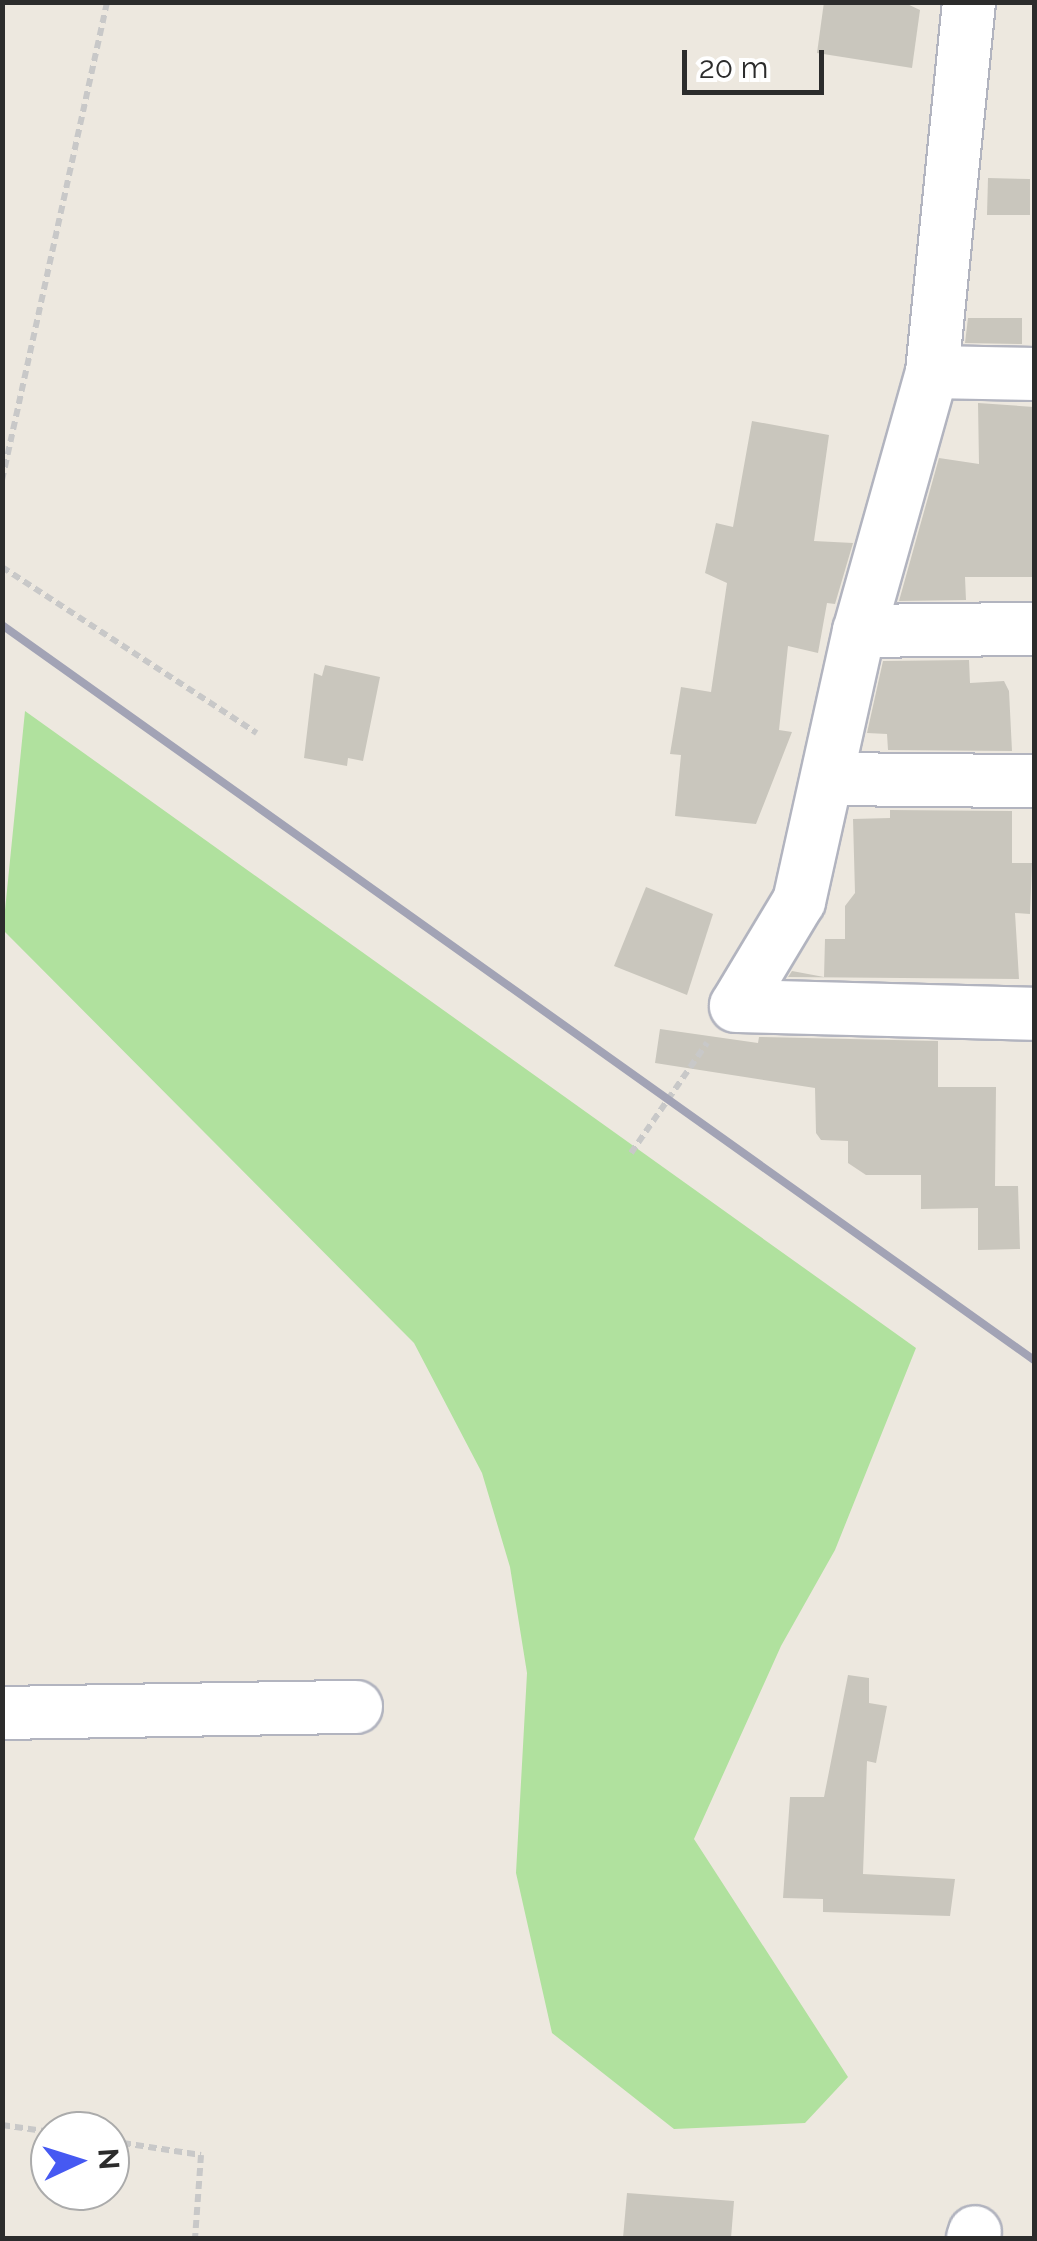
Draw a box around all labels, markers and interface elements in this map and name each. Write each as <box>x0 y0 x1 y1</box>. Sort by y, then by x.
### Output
scale bar <box>687 30 830 92</box>
text: 20 m <box>699 50 768 85</box>
north arrow <box>30 2111 130 2211</box>
text: N <box>91 2147 126 2171</box>

